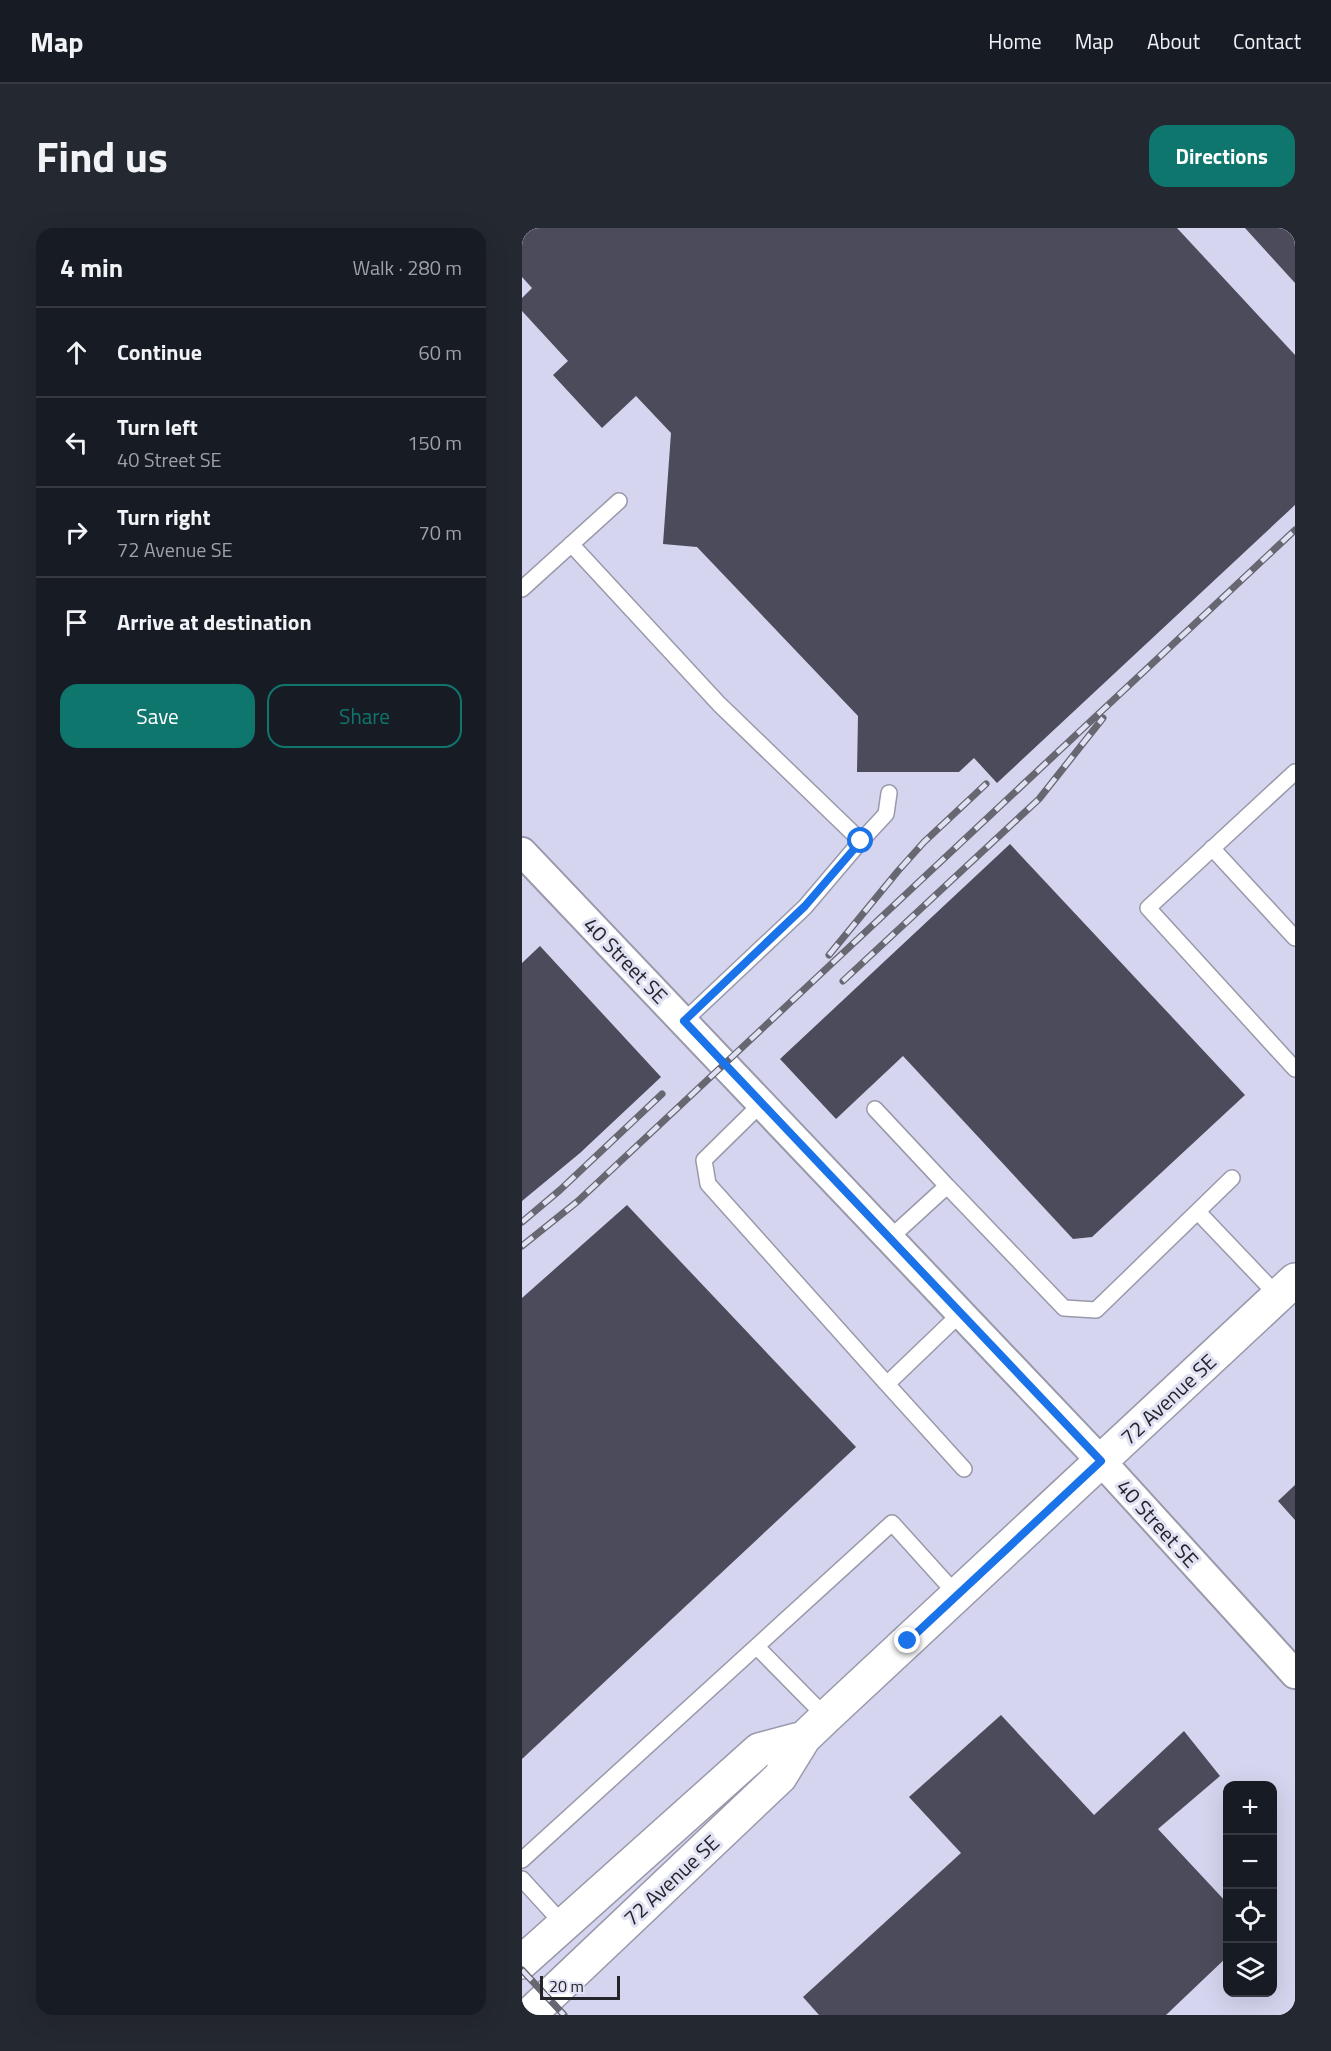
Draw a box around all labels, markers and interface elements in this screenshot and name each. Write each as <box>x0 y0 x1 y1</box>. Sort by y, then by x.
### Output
text: Map <box>30 20 84 63</box>
text: Home <box>988 25 1042 57</box>
text: Map <box>1075 25 1114 57</box>
text: About <box>1147 25 1200 57</box>
text: Contact <box>1233 25 1301 57</box>
text: Find us <box>36 124 168 188</box>
button: Directions <box>1149 125 1295 187</box>
text: 4 min <box>60 248 123 287</box>
text: Walk · 280 m <box>353 252 462 283</box>
text: Continue <box>117 335 202 369</box>
icon: ahead <box>60 336 93 369</box>
text: 60 m <box>418 337 462 368</box>
text: Turn left <box>117 410 198 444</box>
icon: left <box>60 426 93 459</box>
text: 150 m <box>407 427 462 458</box>
text: 40 Street SE <box>117 444 222 475</box>
text: Turn right <box>117 500 211 534</box>
icon: right <box>60 516 93 549</box>
text: 70 m <box>418 517 462 548</box>
text: 72 Avenue SE <box>117 534 233 565</box>
text: Arrive at destination <box>117 605 312 639</box>
icon: arrive <box>60 606 93 639</box>
button: Save <box>60 684 255 748</box>
button: Share <box>267 684 462 748</box>
route start <box>847 827 873 853</box>
street label: 40 Street SE <box>576 909 676 1011</box>
street label: 72 Avenue SE <box>1113 1346 1223 1452</box>
street label: 40 Street SE <box>1109 1471 1207 1575</box>
route end <box>894 1627 920 1653</box>
map controls <box>1223 1781 1277 1997</box>
button: + <box>1223 1781 1277 1835</box>
street label: 72 Avenue SE <box>616 1827 726 1933</box>
button: − <box>1223 1835 1277 1889</box>
button: locate <box>1223 1889 1277 1943</box>
button: layers <box>1223 1943 1277 1997</box>
scale bar <box>540 1973 620 2000</box>
text: 20 m <box>549 1974 584 1998</box>

